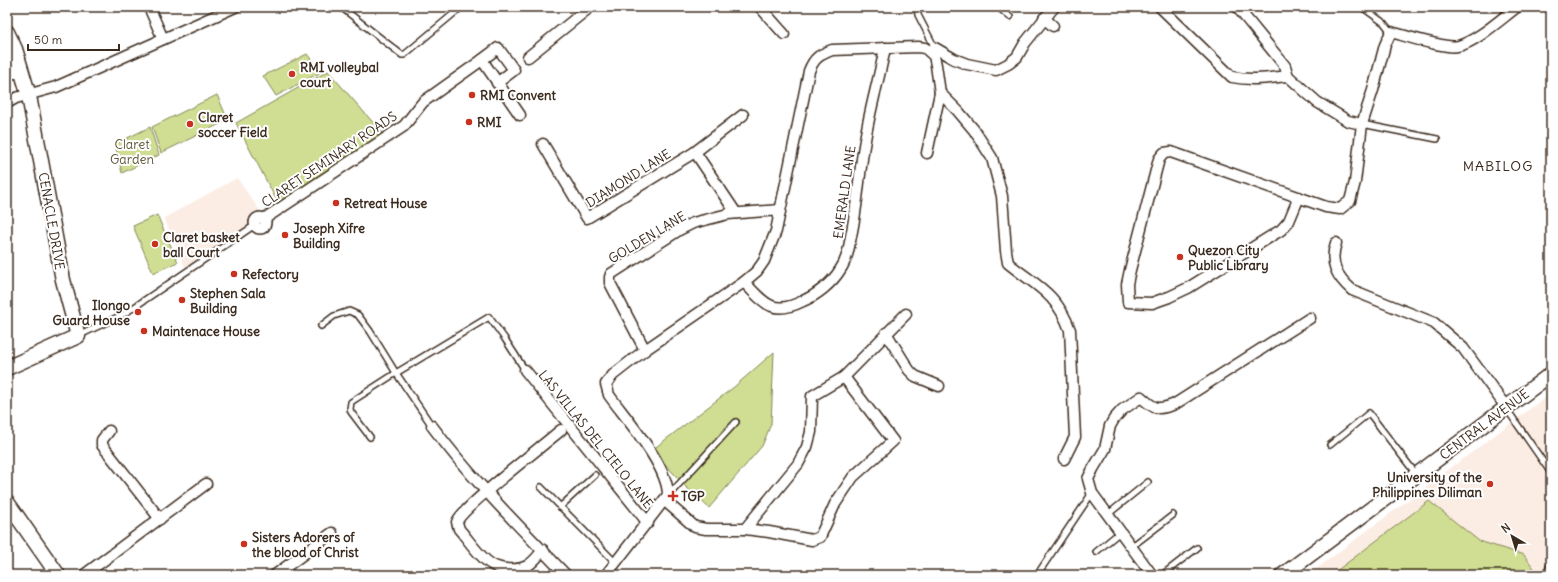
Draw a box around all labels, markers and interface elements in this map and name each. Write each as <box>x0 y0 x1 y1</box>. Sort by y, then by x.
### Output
scale bar <box>28 26 119 52</box>
text: 50 m <box>34 32 63 47</box>
place label: RMI volleybal court <box>300 59 379 91</box>
marker: RMI volleybal court <box>287 69 297 79</box>
place label: RMI Convent <box>480 87 556 104</box>
marker: RMI Convent <box>467 90 477 100</box>
street label: CLARET SEMINARY ROADS <box>258 108 400 211</box>
place label: Claret soccer Field <box>198 109 268 141</box>
place label: RMI <box>477 114 502 131</box>
marker: RMI <box>464 117 474 127</box>
marker: Claret soccer Field <box>185 119 195 129</box>
park label: Claret Garden <box>110 136 155 168</box>
street label: EMERALD LANE <box>830 144 859 240</box>
street label: DIAMOND LANE <box>583 145 674 211</box>
district label: MABILOG <box>1463 157 1533 175</box>
street label: CENACLE DRIVE <box>35 171 69 272</box>
place label: Retreat House <box>344 195 427 212</box>
marker: Retreat House <box>331 198 341 208</box>
street label: GOLDEN LANE <box>605 207 689 267</box>
place label: Joseph Xifre Building <box>293 220 365 252</box>
place label: Claret basket ball Court <box>163 229 240 261</box>
marker: Joseph Xifre Building <box>280 230 290 240</box>
marker: Claret basket ball Court <box>150 239 160 249</box>
place label: Quezon City Public Library <box>1188 242 1269 274</box>
marker: Quezon City Public Library <box>1175 252 1185 262</box>
place label: Refectory <box>242 266 299 283</box>
marker: Refectory <box>229 269 239 279</box>
place label: Stephen Sala Building <box>190 285 266 317</box>
marker: Stephen Sala Building <box>177 295 187 305</box>
place label: Ilongo Guard House <box>53 297 130 329</box>
marker: Ilongo Guard House <box>133 307 143 317</box>
place label: Maintenace House <box>152 323 260 340</box>
marker: Maintenace House <box>139 326 149 336</box>
street label: LAS VILLAS DEL CIELO LANE <box>535 367 657 512</box>
street label: CENTRAL AVENUE <box>1436 385 1533 464</box>
place label: University of the Philippines Diliman <box>1372 469 1482 501</box>
marker: University of the Philippines Diliman <box>1485 479 1495 489</box>
place label: TGP <box>681 488 705 505</box>
marker: TGP <box>668 491 678 501</box>
north arrow <box>1492 516 1532 556</box>
text: N <box>1499 520 1513 536</box>
place label: Sisters Adorers of the blood of Christ <box>252 529 359 561</box>
marker: Sisters Adorers of the blood of Christ <box>239 539 249 549</box>

